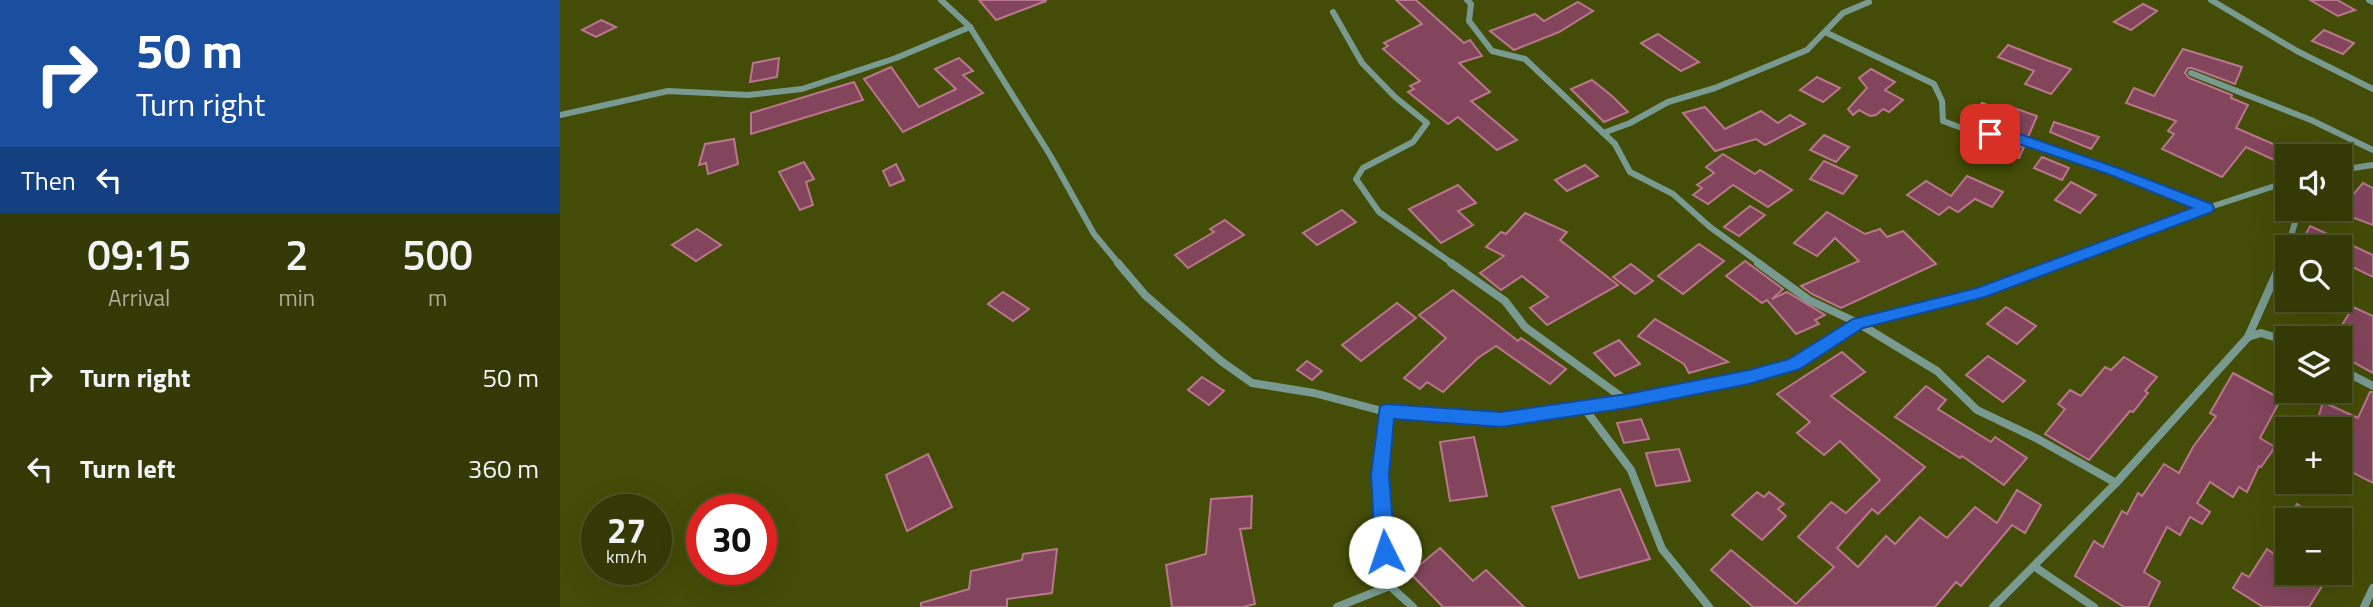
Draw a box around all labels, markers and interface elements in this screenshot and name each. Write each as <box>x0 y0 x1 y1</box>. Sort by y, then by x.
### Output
text: 50 m <box>136 12 243 87</box>
icon: right <box>21 28 112 119</box>
text: Turn right <box>136 80 265 128</box>
pin <box>1960 104 2020 164</box>
icon: arrive <box>1971 115 2009 153</box>
map controls <box>2275 144 2352 585</box>
button: sound <box>2275 144 2352 221</box>
text: Then <box>21 161 76 200</box>
icon: left <box>90 161 128 199</box>
text: 09:15 <box>87 222 191 286</box>
text: 2 <box>285 222 309 286</box>
text: 500 <box>402 222 473 286</box>
button: search <box>2275 235 2352 312</box>
text: Arrival <box>108 280 170 315</box>
text: min <box>278 280 315 315</box>
text: m <box>428 280 447 315</box>
button: layers <box>2275 326 2352 403</box>
text: Turn right <box>80 358 191 397</box>
text: 50 m <box>482 358 539 397</box>
icon: right <box>21 359 59 397</box>
button: + <box>2275 417 2352 494</box>
text: Turn left <box>80 449 175 488</box>
text: 360 m <box>468 449 539 488</box>
icon: left <box>21 450 59 488</box>
speed limit sign: 30 <box>686 494 777 585</box>
text: 27 <box>607 503 646 557</box>
button: − <box>2275 508 2352 585</box>
position arrow <box>1348 515 1422 589</box>
text: km/h <box>606 543 647 570</box>

